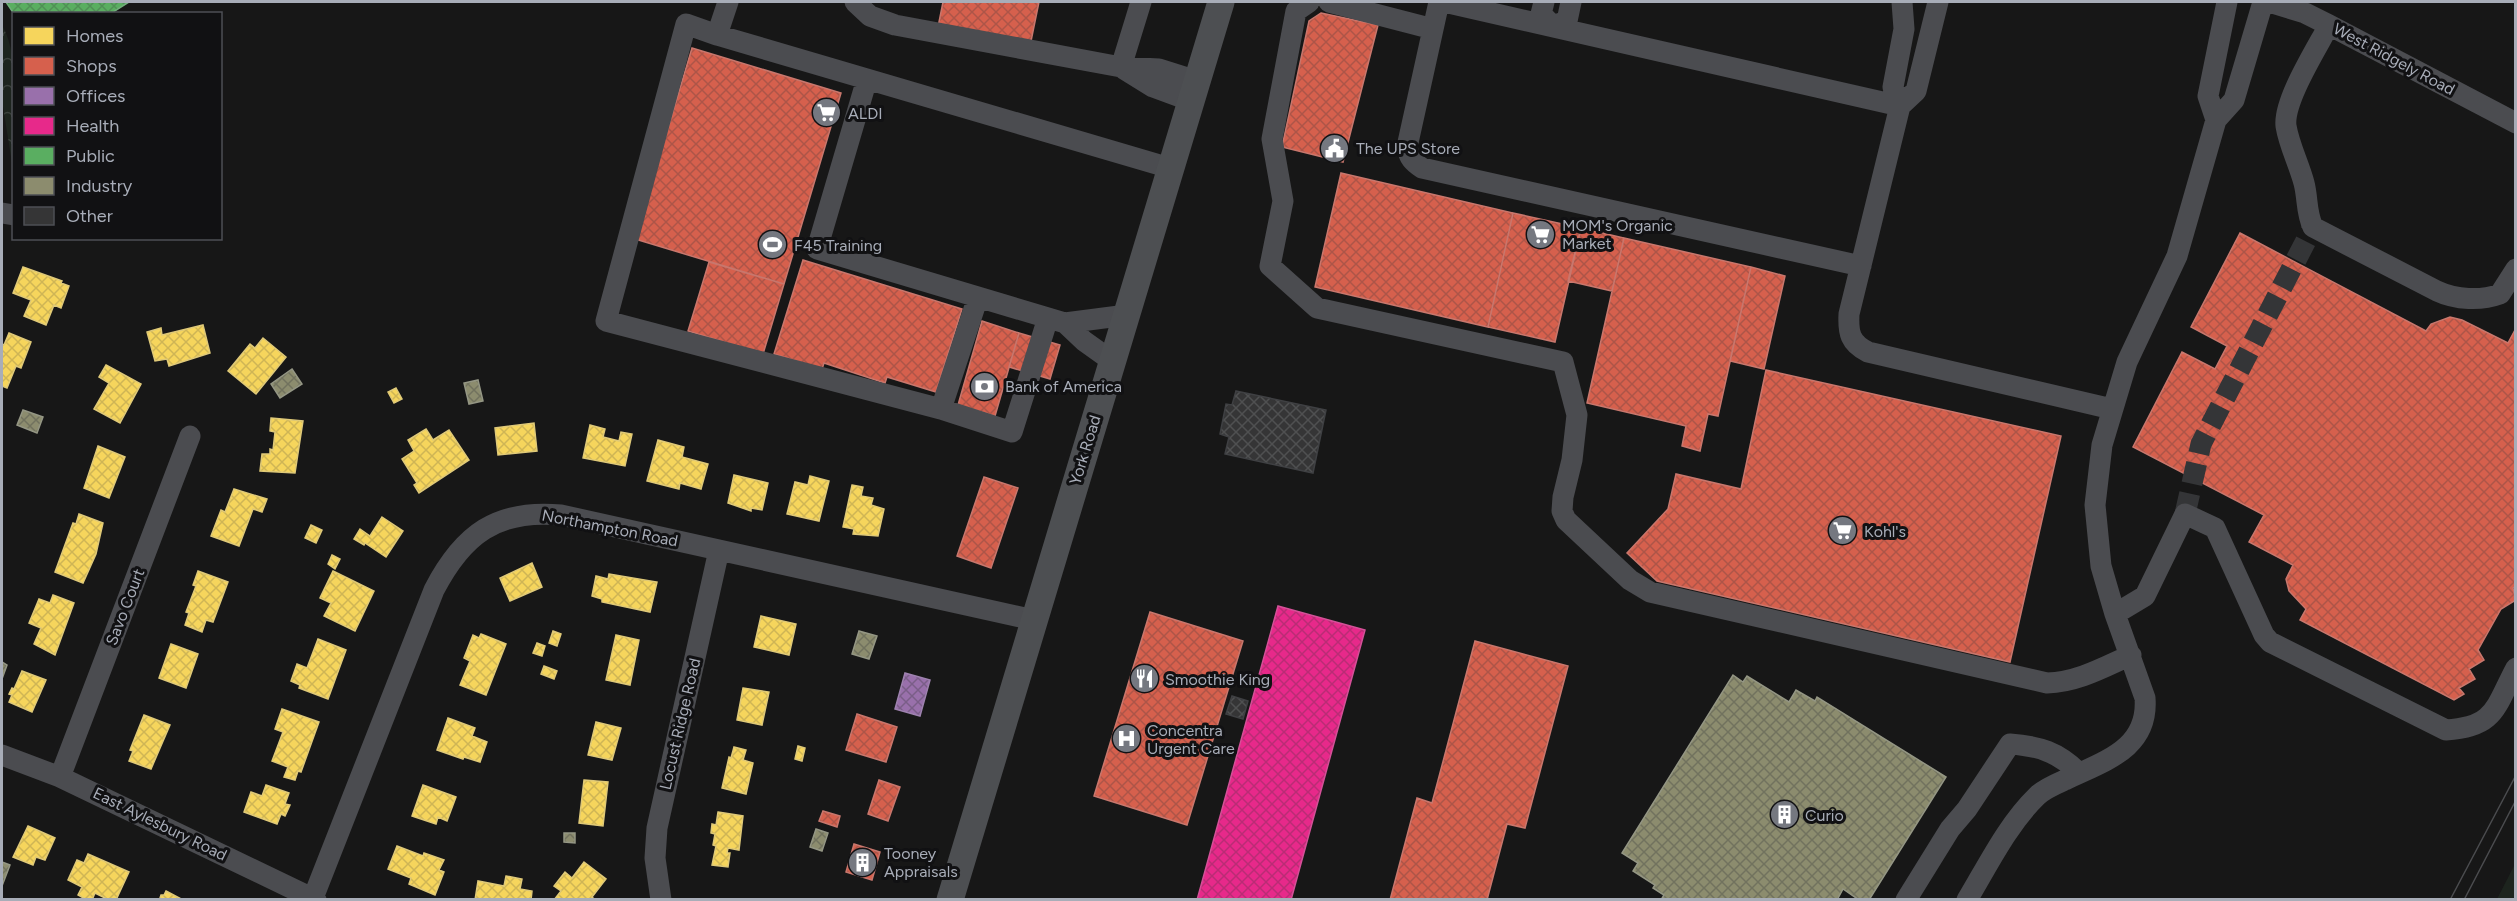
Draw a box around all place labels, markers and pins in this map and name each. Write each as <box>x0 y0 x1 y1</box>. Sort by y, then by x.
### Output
supermarket icon: ALDI <box>811 97 843 129</box>
place label: ALDI <box>848 104 883 123</box>
public building icon: The UPS Store <box>1319 132 1351 164</box>
place label: The UPS Store <box>1356 139 1460 158</box>
place label: MOM's Organic Market <box>1562 216 1673 253</box>
supermarket icon: MOM's Organic Market <box>1525 218 1557 250</box>
sports icon: F45 Training <box>757 229 789 261</box>
place label: F45 Training <box>794 236 882 255</box>
bank icon: Bank of America <box>968 370 1000 402</box>
place label: Bank of America <box>1005 377 1122 396</box>
supermarket icon: Kohl's <box>1827 515 1859 547</box>
place label: Kohl's <box>1864 522 1906 541</box>
restaurant icon: Smoothie King <box>1128 663 1160 695</box>
place label: Smoothie King <box>1165 670 1270 689</box>
place label: Concentra Urgent Care <box>1147 721 1235 758</box>
hospital icon: Concentra Urgent Care <box>1110 723 1142 755</box>
building icon: Curio <box>1768 799 1800 831</box>
place label: Curio <box>1805 806 1844 825</box>
place label: Tooney Appraisals <box>884 844 958 881</box>
building icon: Tooney Appraisals <box>847 846 879 878</box>

